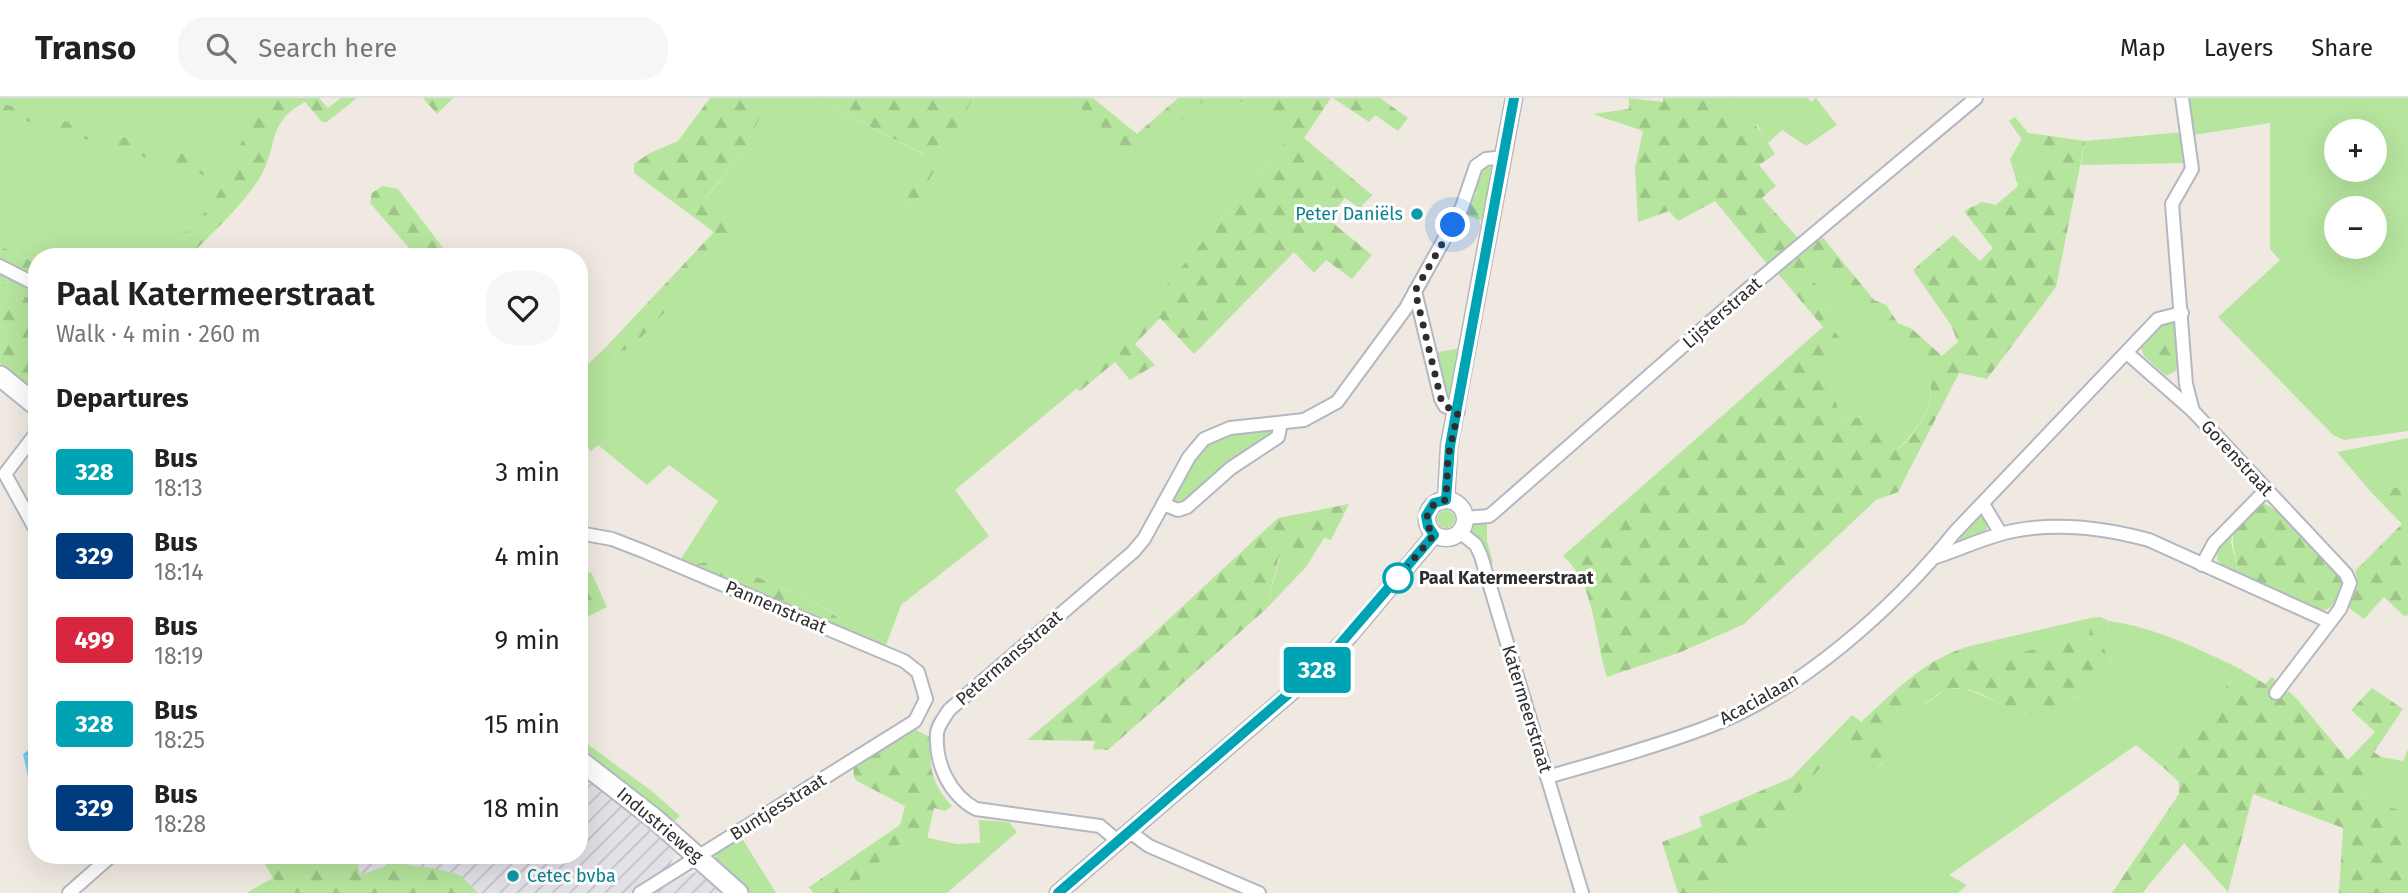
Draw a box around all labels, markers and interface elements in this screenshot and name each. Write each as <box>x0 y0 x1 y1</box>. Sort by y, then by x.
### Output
search box <box>178 17 668 80</box>
text: Transo <box>35 28 136 68</box>
icon: search <box>202 29 240 67</box>
text: Search here <box>258 33 397 64</box>
text: Map <box>2120 34 2166 62</box>
text: Layers <box>2204 34 2273 62</box>
text: Share <box>2311 34 2373 62</box>
map controls <box>2324 119 2387 259</box>
button: + <box>2324 119 2387 182</box>
button: − <box>2324 196 2387 259</box>
place label: Peter Daniëls <box>1295 203 1403 225</box>
marker: Peter Daniëls <box>1409 206 1425 222</box>
your location <box>1435 207 1470 242</box>
button: heart <box>486 271 560 345</box>
street label: Lijsterstraat <box>1678 272 1766 353</box>
text: Paal Katermeerstraat <box>56 274 375 314</box>
text: Walk · 4 min · 260 m <box>56 320 261 348</box>
text: Departures <box>56 383 189 414</box>
street label: Gorenstraat <box>2196 415 2278 501</box>
text: Bus <box>154 443 197 474</box>
text: 3 min <box>495 457 560 488</box>
text: 328 <box>75 458 114 486</box>
text: 18:13 <box>154 474 203 502</box>
text: Bus <box>154 527 197 558</box>
text: 4 min <box>494 541 560 572</box>
text: 329 <box>76 542 113 570</box>
text: 18:14 <box>154 558 203 586</box>
marker: Paal Katermeerstraat <box>1383 563 1413 593</box>
place label: Paal Katermeerstraat <box>1419 567 1595 589</box>
street label: Pannenstraat <box>722 576 830 638</box>
street label: Petermansstraat <box>951 605 1067 710</box>
text: Bus <box>154 611 197 642</box>
text: 9 min <box>495 625 560 656</box>
text: 499 <box>75 626 114 654</box>
text: 18:19 <box>154 642 203 670</box>
street label: Katermeerstraat <box>1497 643 1557 776</box>
line badge: 328 <box>1277 647 1357 693</box>
text: 328 <box>1298 656 1336 684</box>
street label: Acacialaan <box>1716 668 1802 730</box>
text: Bus <box>154 695 197 726</box>
text: 15 min <box>484 709 560 740</box>
text: 328 <box>75 710 114 738</box>
text: 18:25 <box>154 726 205 754</box>
street label: Buntjesstraat <box>726 769 830 845</box>
text: Bus <box>154 779 197 810</box>
street label: Industrieweg <box>612 783 708 868</box>
text: 18 min <box>483 793 560 824</box>
text: 329 <box>76 794 113 822</box>
text: 18:28 <box>154 810 206 838</box>
place label: Cetec bvba <box>527 865 616 887</box>
marker: Cetec bvba <box>505 868 521 884</box>

